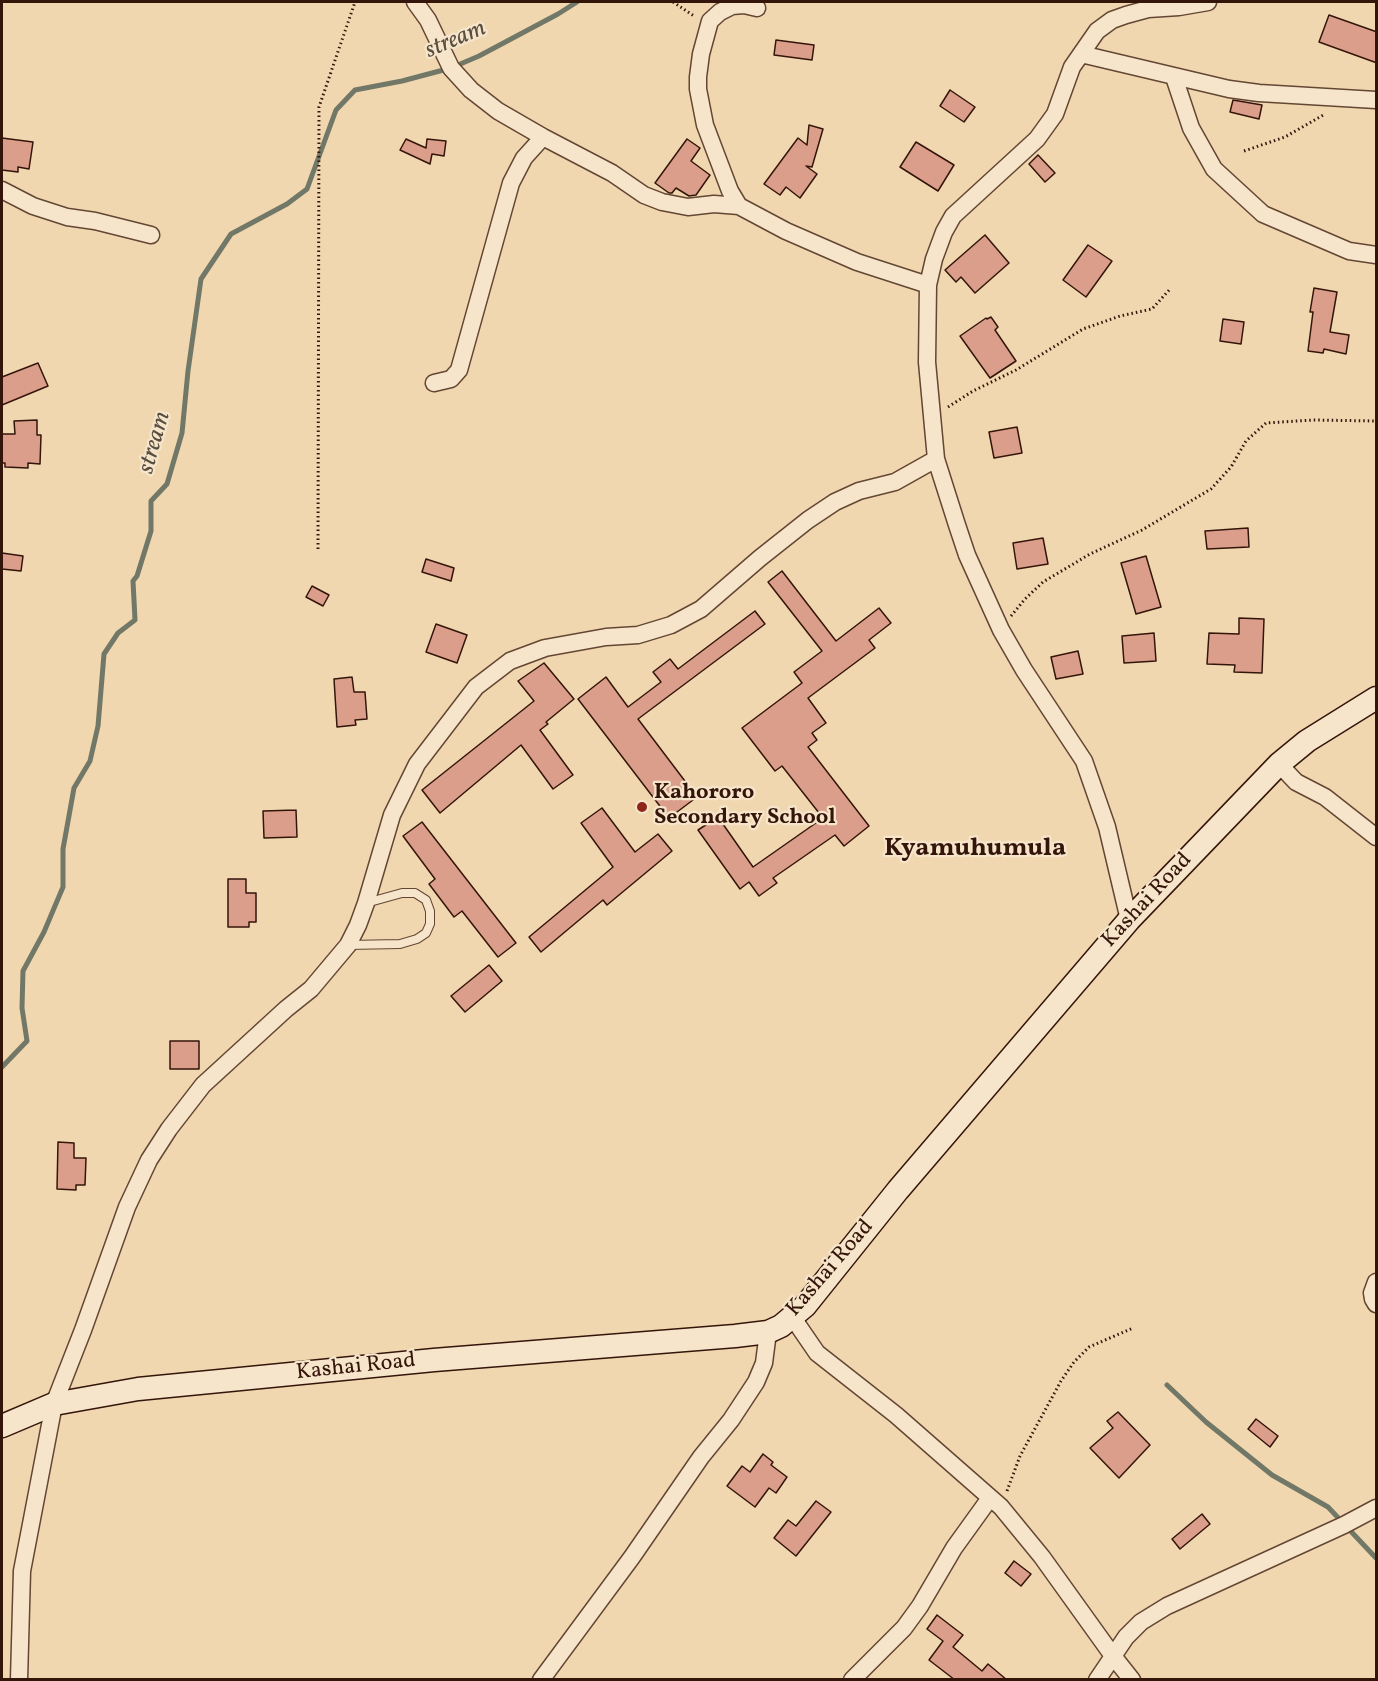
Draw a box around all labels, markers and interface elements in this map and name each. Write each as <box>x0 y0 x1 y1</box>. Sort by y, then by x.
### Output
water label: stream <box>421 15 491 67</box>
water label: stream <box>133 409 179 477</box>
place label: Kahororo Secondary School <box>654 781 836 832</box>
marker: Kahororo Secondary School <box>635 800 649 814</box>
district label: Kyamuhumula <box>884 834 1066 866</box>
street label: Kashai Road <box>1097 848 1199 954</box>
street label: Kashai Road <box>782 1215 880 1323</box>
street label: Kashai Road <box>295 1349 417 1387</box>

